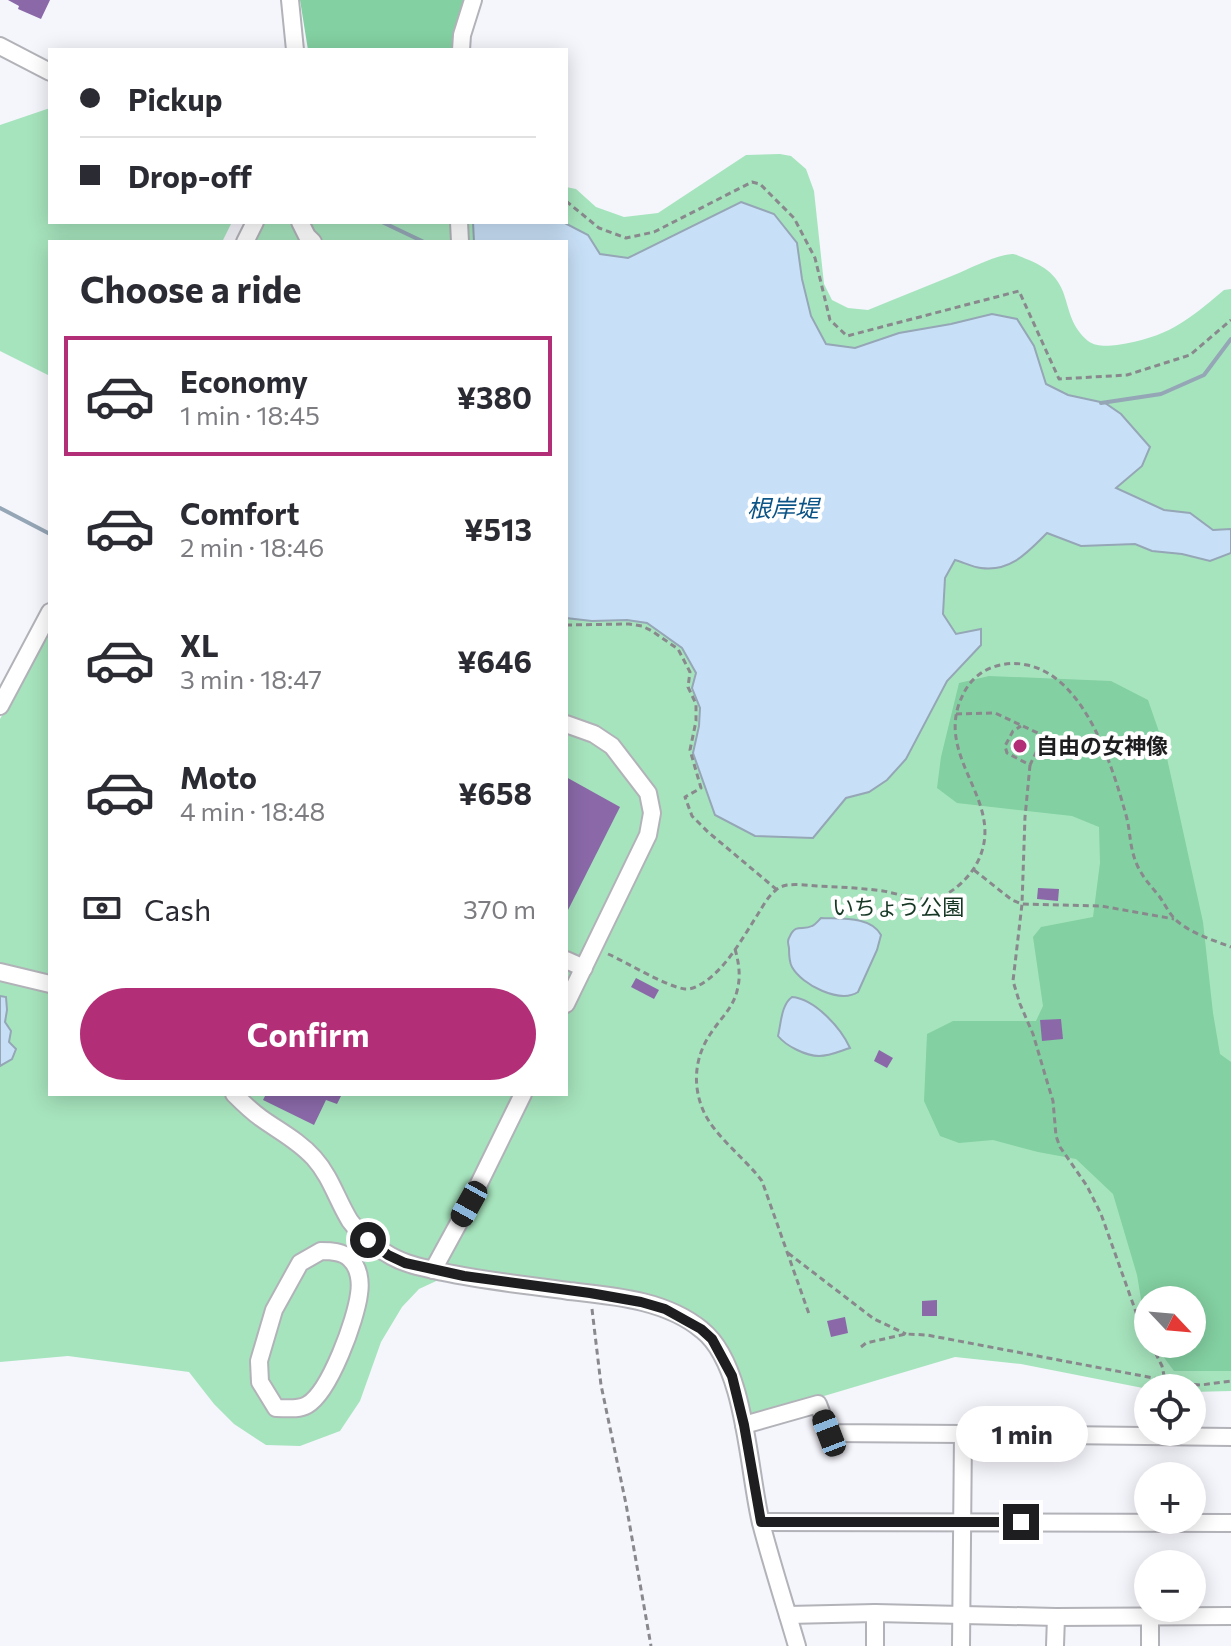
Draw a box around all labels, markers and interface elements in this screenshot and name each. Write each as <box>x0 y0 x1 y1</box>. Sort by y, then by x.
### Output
text: Pickup <box>128 80 222 117</box>
text: Drop-off <box>128 157 252 194</box>
text: Choose a ride <box>80 266 301 310</box>
icon: car <box>84 360 156 432</box>
text: Economy <box>180 362 308 399</box>
text: ¥380 <box>457 378 532 415</box>
text: 1 min · 18:45 <box>180 399 320 430</box>
icon: car <box>84 492 156 564</box>
water label: 根岸堤 <box>747 493 822 522</box>
text: Comfort <box>180 494 299 531</box>
text: ¥513 <box>464 510 532 547</box>
text: 2 min · 18:46 <box>180 531 324 562</box>
icon: car <box>84 624 156 696</box>
text: XL <box>180 626 219 663</box>
text: ¥646 <box>457 642 532 679</box>
text: 3 min · 18:47 <box>180 663 322 694</box>
place label: 自由の女神像 <box>1036 732 1168 759</box>
marker: 自由の女神像 <box>1011 737 1029 755</box>
icon: car <box>84 756 156 828</box>
text: Moto <box>180 758 257 795</box>
text: ¥658 <box>458 774 532 811</box>
text: 4 min · 18:48 <box>180 795 325 826</box>
icon: cash <box>80 886 124 930</box>
text: Cash <box>144 890 211 927</box>
text: 370 m <box>463 893 536 924</box>
park label: いちょう公園 <box>832 893 964 920</box>
button: Confirm <box>80 988 536 1080</box>
car <box>447 1177 491 1231</box>
route start <box>350 1222 386 1258</box>
north arrow <box>1134 1286 1206 1358</box>
map controls <box>1134 1286 1206 1622</box>
button: locate <box>1134 1374 1206 1446</box>
car <box>809 1406 849 1460</box>
callout: 1 min <box>955 1406 1087 1462</box>
text: 1 min <box>991 1418 1053 1449</box>
button: + <box>1134 1462 1206 1534</box>
route end <box>1003 1504 1039 1540</box>
button: − <box>1134 1550 1206 1622</box>

